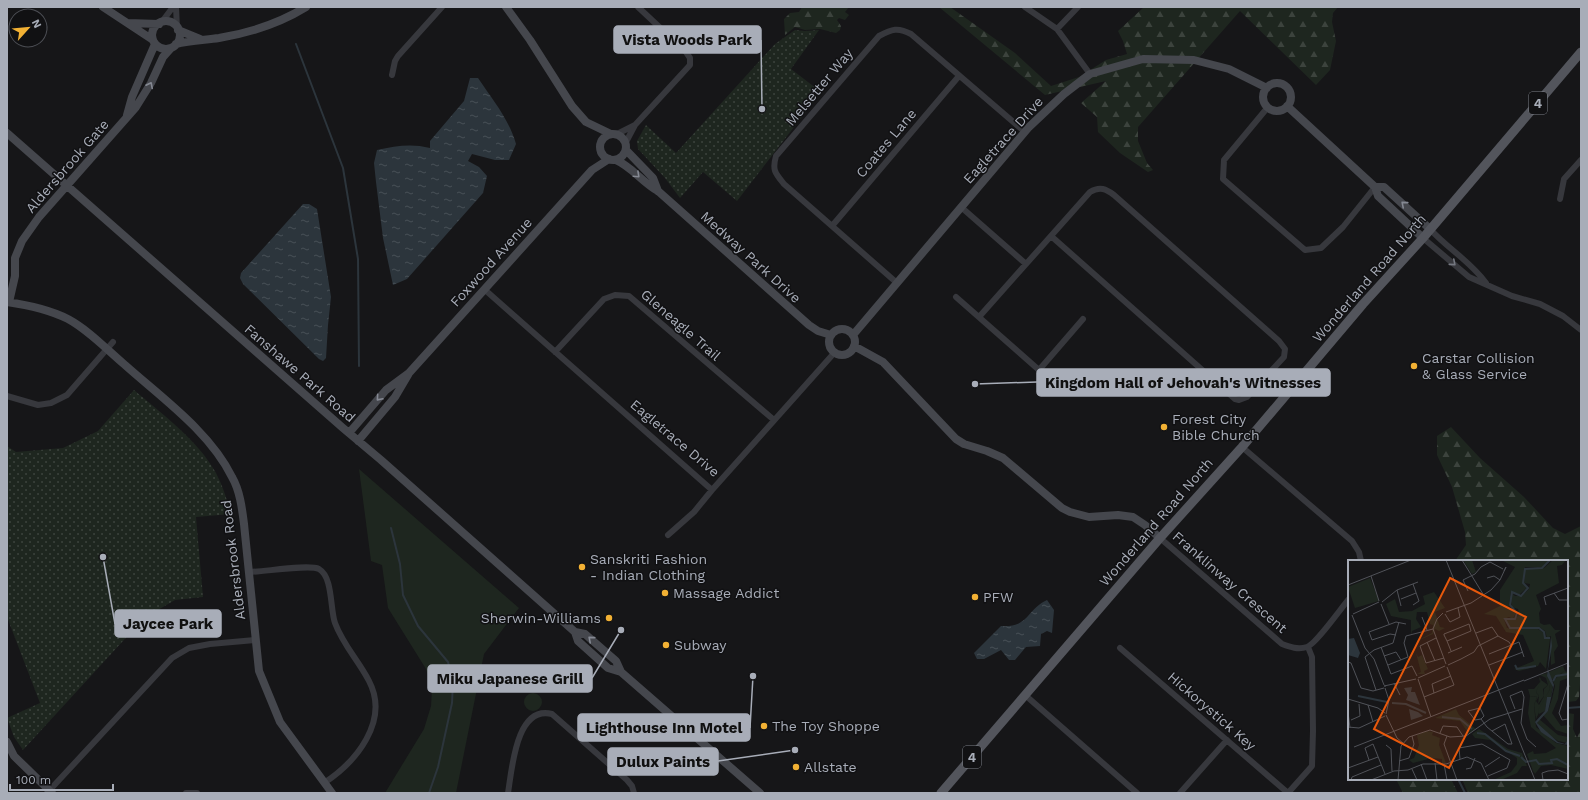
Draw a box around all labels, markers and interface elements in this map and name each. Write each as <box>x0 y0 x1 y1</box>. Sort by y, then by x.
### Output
north arrow <box>8 8 48 48</box>
text: N <box>29 17 44 30</box>
callout: Vista Woods Park <box>614 26 761 53</box>
text: Vista Woods Park <box>622 31 753 49</box>
street label: Melsetter Way <box>782 45 856 129</box>
one-way arrow <box>145 82 152 89</box>
road number: 4 <box>1529 92 1547 114</box>
street label: Eagletrace Drive <box>960 93 1046 187</box>
street label: Coates Lane <box>853 105 919 181</box>
street label: Aldersbrook Gate <box>22 116 112 216</box>
one-way arrow <box>632 171 640 178</box>
one-way arrow <box>1401 202 1409 209</box>
street label: Medway Park Drive <box>698 208 804 306</box>
street label: Wonderland Road North <box>1309 211 1429 345</box>
street label: Foxwood Avenue <box>447 214 535 310</box>
one-way arrow <box>1448 258 1455 265</box>
street label: Gleneagle Trail <box>638 286 725 364</box>
street label: Fanshawe Park Road <box>241 321 359 425</box>
place label: Carstar Collision & Glass Service <box>1422 350 1535 382</box>
marker: Carstar Collision & Glass Service <box>1409 361 1419 371</box>
callout: Kingdom Hall of Jehovah's Witnesses <box>1037 369 1330 396</box>
text: Kingdom Hall of Jehovah's Witnesses <box>1045 374 1321 392</box>
one-way arrow <box>377 393 384 401</box>
street label: Eagletrace Drive <box>627 396 723 480</box>
place label: Forest City Bible Church <box>1172 411 1260 443</box>
marker: Forest City Bible Church <box>1159 422 1169 432</box>
street label: Wonderland Road North <box>1096 455 1216 589</box>
street label: Aldersbrook Road <box>218 499 248 621</box>
street label: Franklinway Crescent <box>1170 528 1291 636</box>
place label: Sanskriti Fashion - Indian Clothing <box>590 551 707 583</box>
inset map <box>1348 560 1568 780</box>
marker: Sanskriti Fashion - Indian Clothing <box>577 562 587 572</box>
place label: Massage Addict <box>673 585 779 601</box>
marker: Massage Addict <box>660 588 670 598</box>
place label: PFW <box>983 589 1014 605</box>
marker: PFW <box>970 592 980 602</box>
callout: Jaycee Park <box>115 610 221 637</box>
place label: Sherwin-Williams <box>481 610 601 626</box>
marker: Sherwin-Williams <box>604 613 614 623</box>
text: Jaycee Park <box>123 615 214 633</box>
one-way arrow <box>588 637 595 644</box>
place label: Subway <box>674 637 727 653</box>
marker: Subway <box>661 640 671 650</box>
callout: Miku Japanese Grill <box>428 665 592 692</box>
street label: Hickorystick Key <box>1165 668 1260 754</box>
text: Miku Japanese Grill <box>437 670 584 688</box>
callout: Lighthouse Inn Motel <box>578 714 750 741</box>
place label: The Toy Shoppe <box>772 718 880 734</box>
text: Lighthouse Inn Motel <box>586 719 742 737</box>
marker: The Toy Shoppe <box>759 721 769 731</box>
road number: 4 <box>963 746 981 768</box>
callout: Dulux Paints <box>608 748 718 775</box>
text: Dulux Paints <box>616 753 710 771</box>
place label: Allstate <box>804 759 857 775</box>
marker: Allstate <box>791 762 801 772</box>
scale bar <box>10 766 113 792</box>
text: 100 m <box>16 773 51 787</box>

